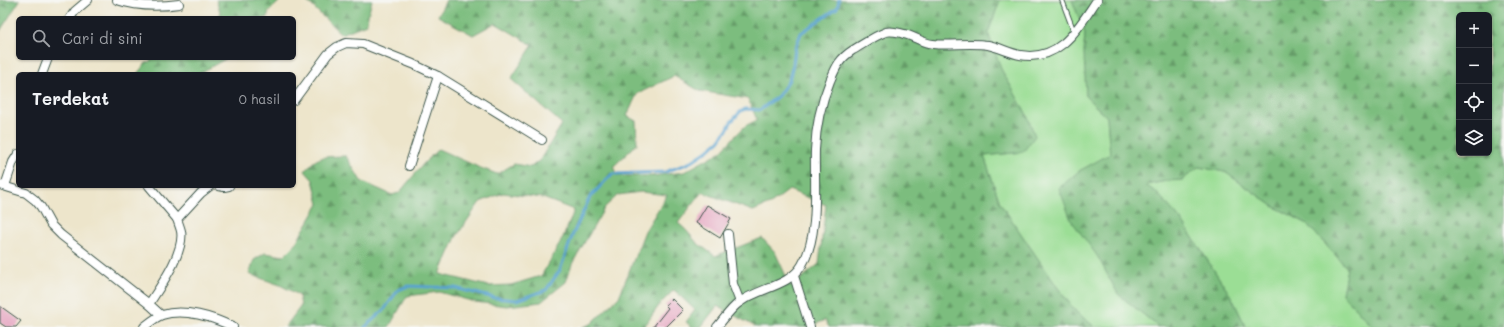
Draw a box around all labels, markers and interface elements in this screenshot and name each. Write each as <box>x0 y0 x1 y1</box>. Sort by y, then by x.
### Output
map controls <box>1456 12 1492 156</box>
button: + <box>1456 12 1492 48</box>
search box <box>16 16 296 60</box>
icon: search <box>30 27 52 49</box>
text: Cari di sini <box>62 28 143 48</box>
button: − <box>1456 48 1492 84</box>
button: locate <box>1456 84 1492 120</box>
text: Terdekat <box>32 87 109 109</box>
text: 0 hasil <box>239 90 280 107</box>
button: layers <box>1456 120 1492 156</box>

